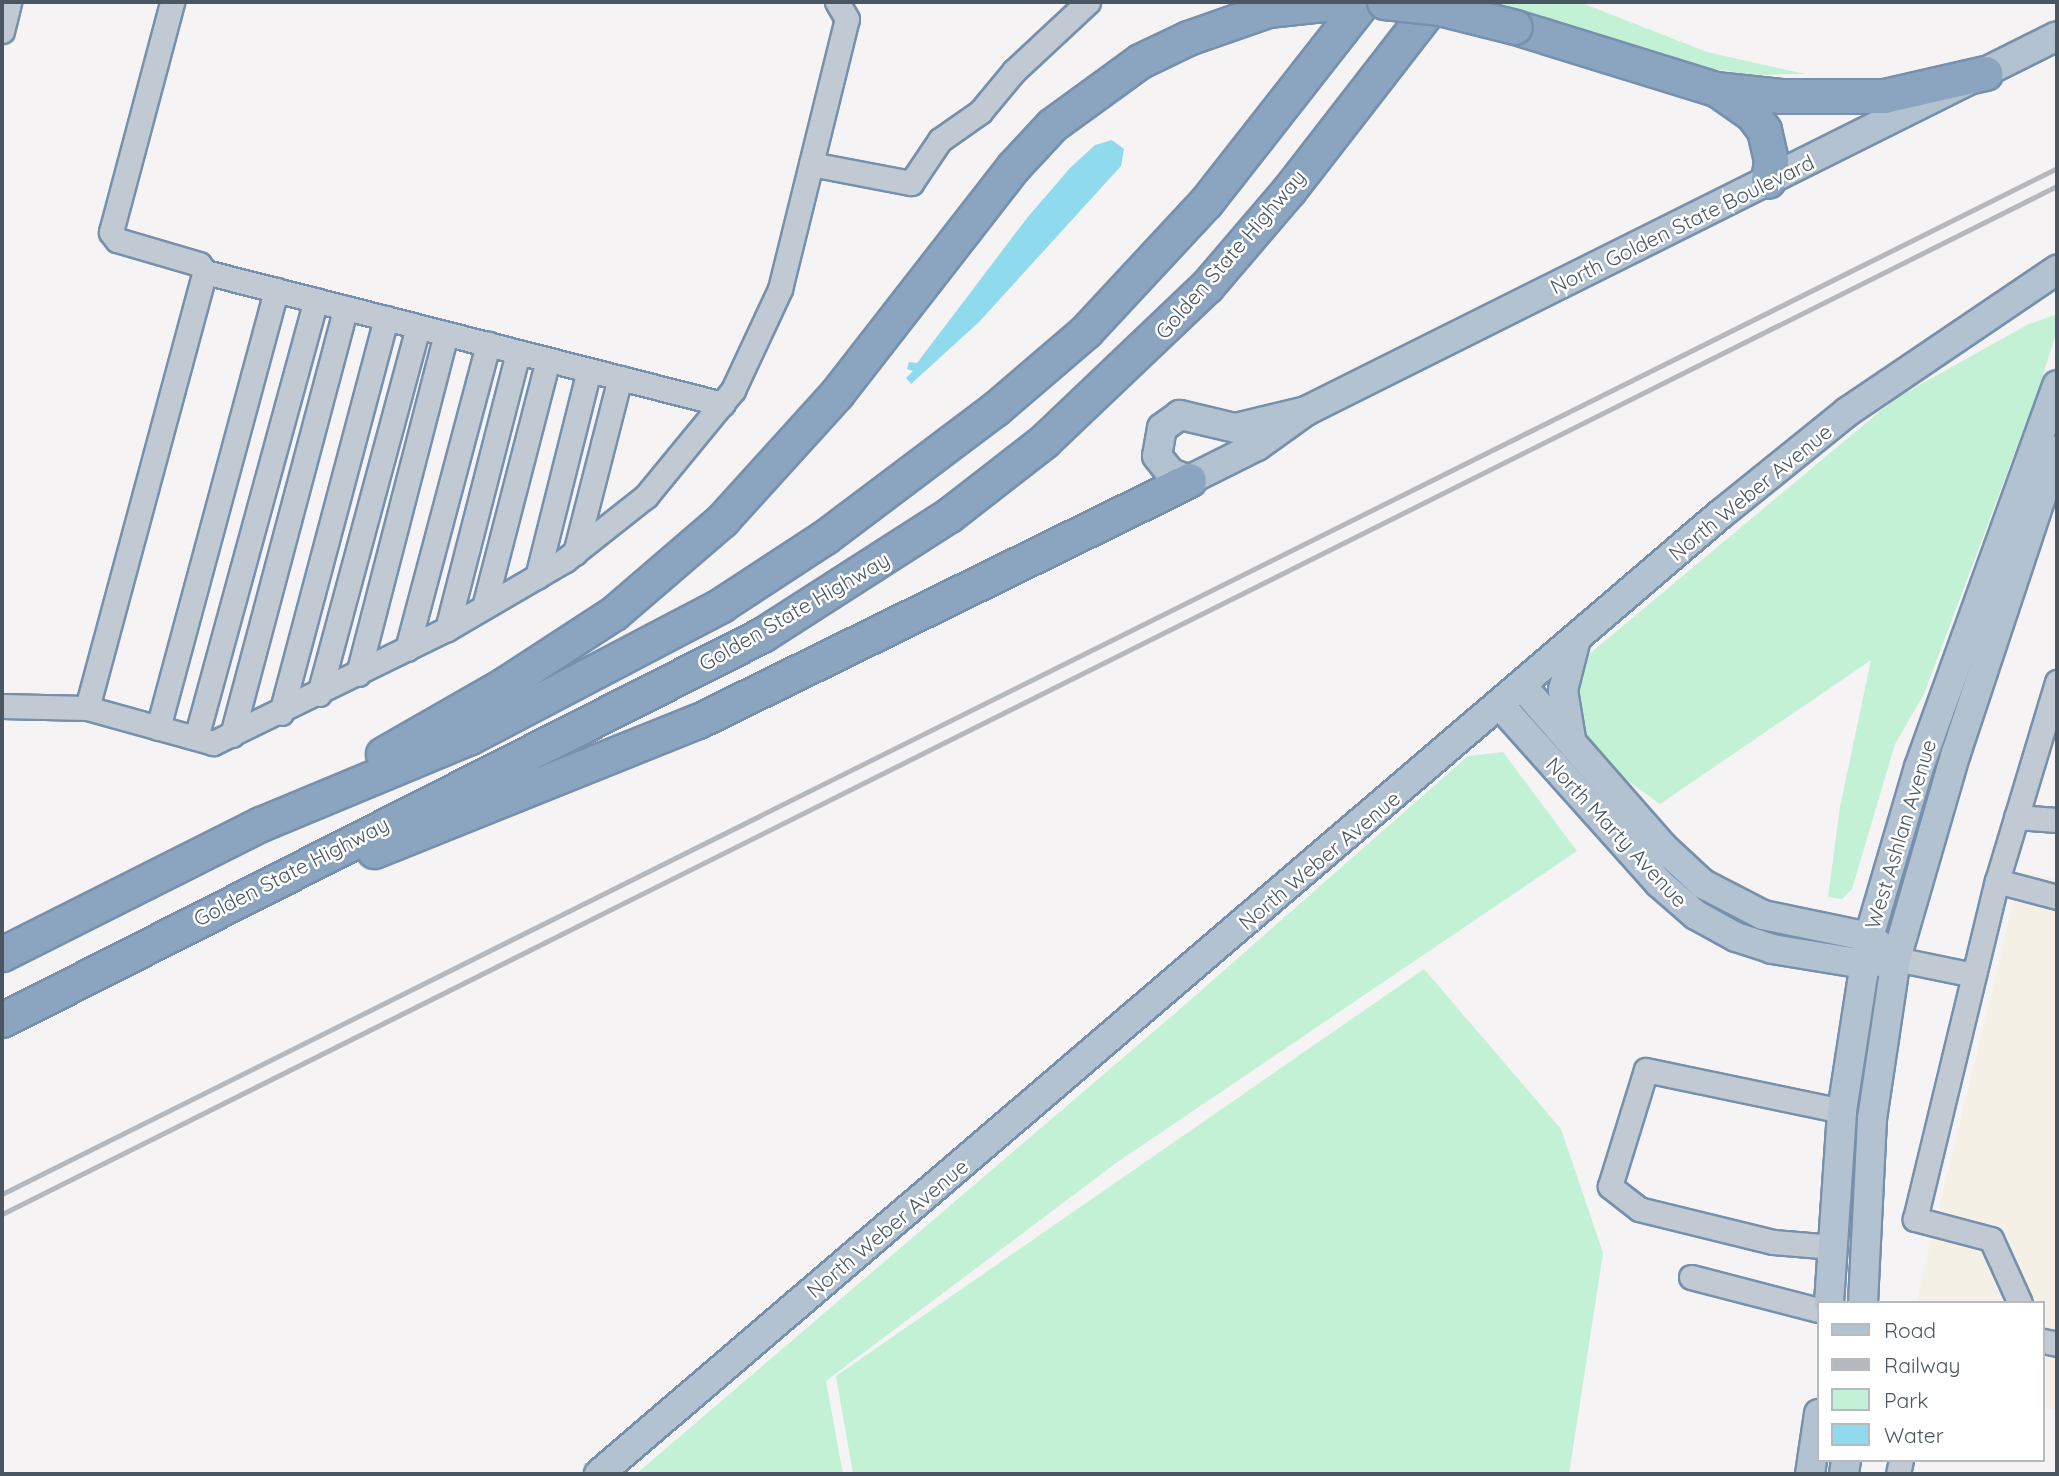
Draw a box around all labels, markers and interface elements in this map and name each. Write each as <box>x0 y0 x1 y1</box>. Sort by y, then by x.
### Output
street label: North Golden State Boulevard <box>1546 149 1818 299</box>
street label: Golden State Highway <box>1150 164 1310 344</box>
street label: North Weber Avenue <box>1663 418 1837 566</box>
street label: Golden State Highway <box>694 546 894 676</box>
street label: West Ashlan Avenue <box>1859 736 1941 932</box>
street label: North Marty Avenue <box>1541 752 1693 912</box>
street label: North Weber Avenue <box>1233 785 1405 935</box>
street label: Golden State Highway <box>189 811 393 931</box>
street label: North Weber Avenue <box>801 1153 973 1303</box>
legend <box>1818 1301 2045 1462</box>
text: Road <box>1884 1317 1936 1343</box>
text: Railway <box>1884 1352 1960 1378</box>
text: Park <box>1884 1387 1928 1413</box>
text: Water <box>1884 1422 1944 1448</box>

